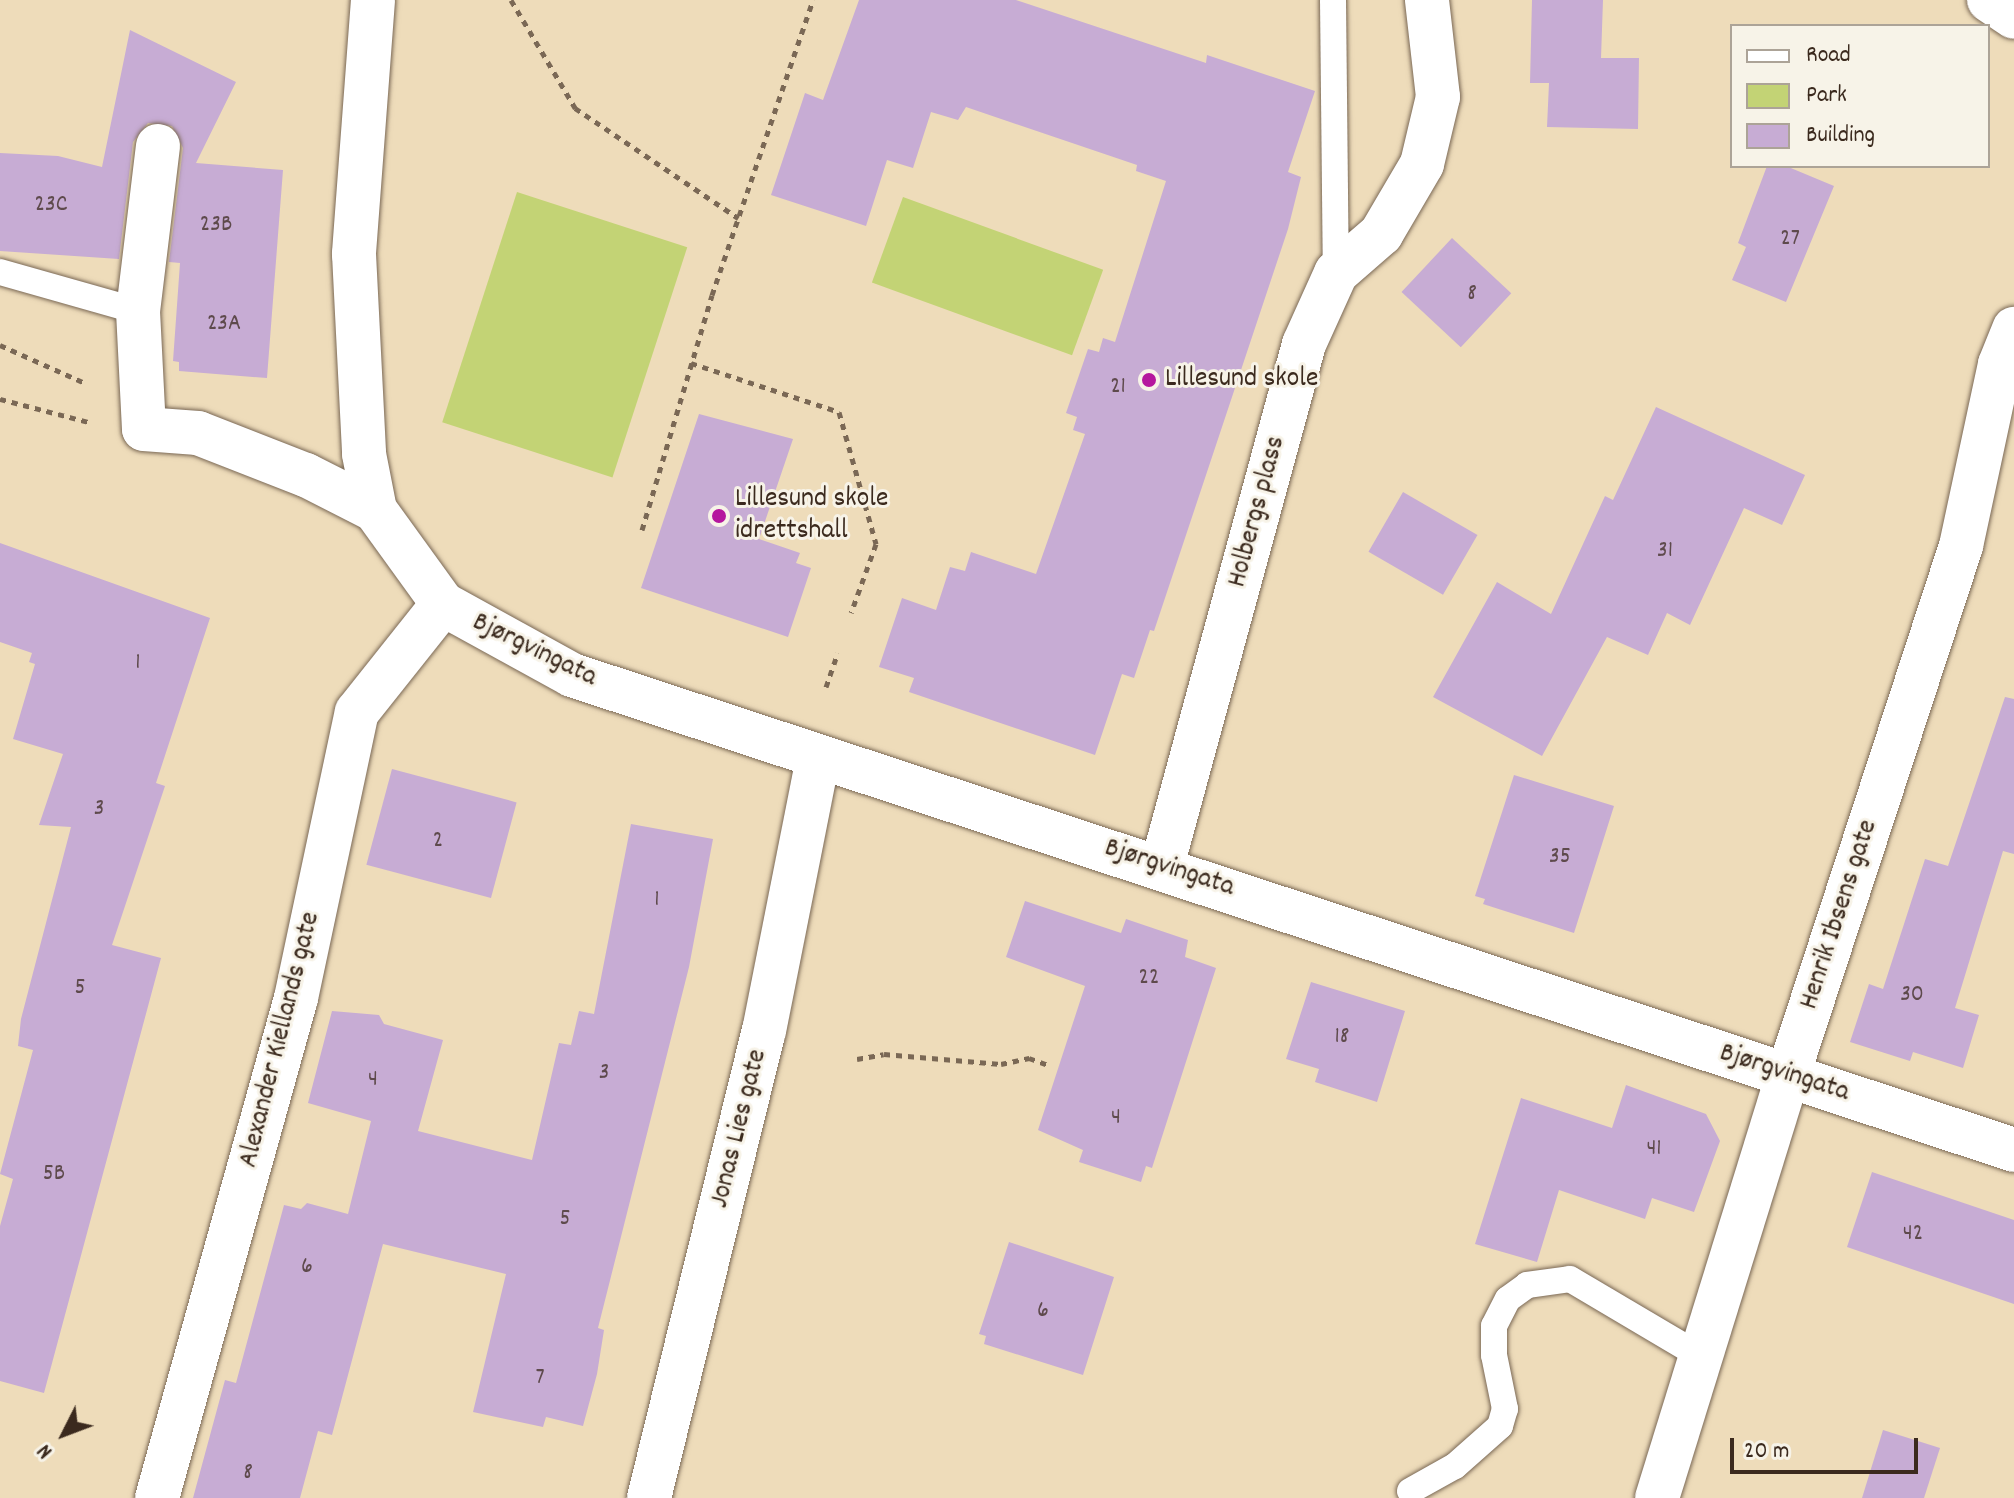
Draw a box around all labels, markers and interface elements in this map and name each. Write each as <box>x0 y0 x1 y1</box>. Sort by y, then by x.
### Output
legend <box>1730 24 1990 168</box>
text: Road <box>1806 39 1851 73</box>
text: Park <box>1806 79 1847 113</box>
text: Building <box>1806 119 1875 153</box>
house number: 23C <box>35 192 67 220</box>
house number: 23B <box>200 212 232 240</box>
house number: 27 <box>1780 226 1800 254</box>
house number: 8 <box>1467 281 1477 309</box>
house number: 23A <box>207 311 241 339</box>
place label: Lillesund skole <box>1165 363 1318 397</box>
marker: Lillesund skole <box>1140 371 1158 389</box>
house number: 21 <box>1110 374 1126 402</box>
street label: Holbergs plass <box>1222 433 1294 591</box>
place label: Lillesund skole idrettshall <box>735 483 888 549</box>
marker: Lillesund skole idrettshall <box>710 507 728 525</box>
house number: 31 <box>1657 538 1673 566</box>
street label: Bjørgvingata <box>466 606 602 696</box>
house number: 1 <box>135 650 141 678</box>
house number: 3 <box>94 796 104 824</box>
street label: Henrik Ibsens gate <box>1794 816 1886 1014</box>
house number: 2 <box>433 828 443 856</box>
street label: Bjørgvingata <box>1100 832 1238 906</box>
house number: 35 <box>1549 844 1571 872</box>
house number: 1 <box>654 887 660 915</box>
street label: Alexander Kiellands gate <box>233 909 329 1171</box>
house number: 22 <box>1139 965 1159 993</box>
house number: 5 <box>74 975 86 1003</box>
house number: 30 <box>1900 982 1924 1010</box>
house number: 18 <box>1335 1024 1349 1052</box>
street label: Bjørgvingata <box>1715 1037 1853 1111</box>
street label: Jonas Lies gate <box>704 1046 776 1212</box>
house number: 3 <box>599 1060 609 1088</box>
house number: 4 <box>368 1067 378 1095</box>
house number: 4 <box>1111 1105 1121 1133</box>
house number: 41 <box>1646 1136 1662 1164</box>
house number: 5B <box>43 1161 65 1189</box>
house number: 5 <box>559 1206 571 1234</box>
house number: 42 <box>1903 1221 1923 1249</box>
house number: 6 <box>301 1254 313 1282</box>
house number: 6 <box>1037 1298 1049 1326</box>
house number: 7 <box>535 1365 545 1393</box>
north arrow <box>24 1394 104 1474</box>
scale bar <box>1734 1422 1922 1472</box>
text: 20 m <box>1744 1435 1790 1469</box>
text: N <box>31 1436 61 1465</box>
house number: 8 <box>243 1460 253 1488</box>

